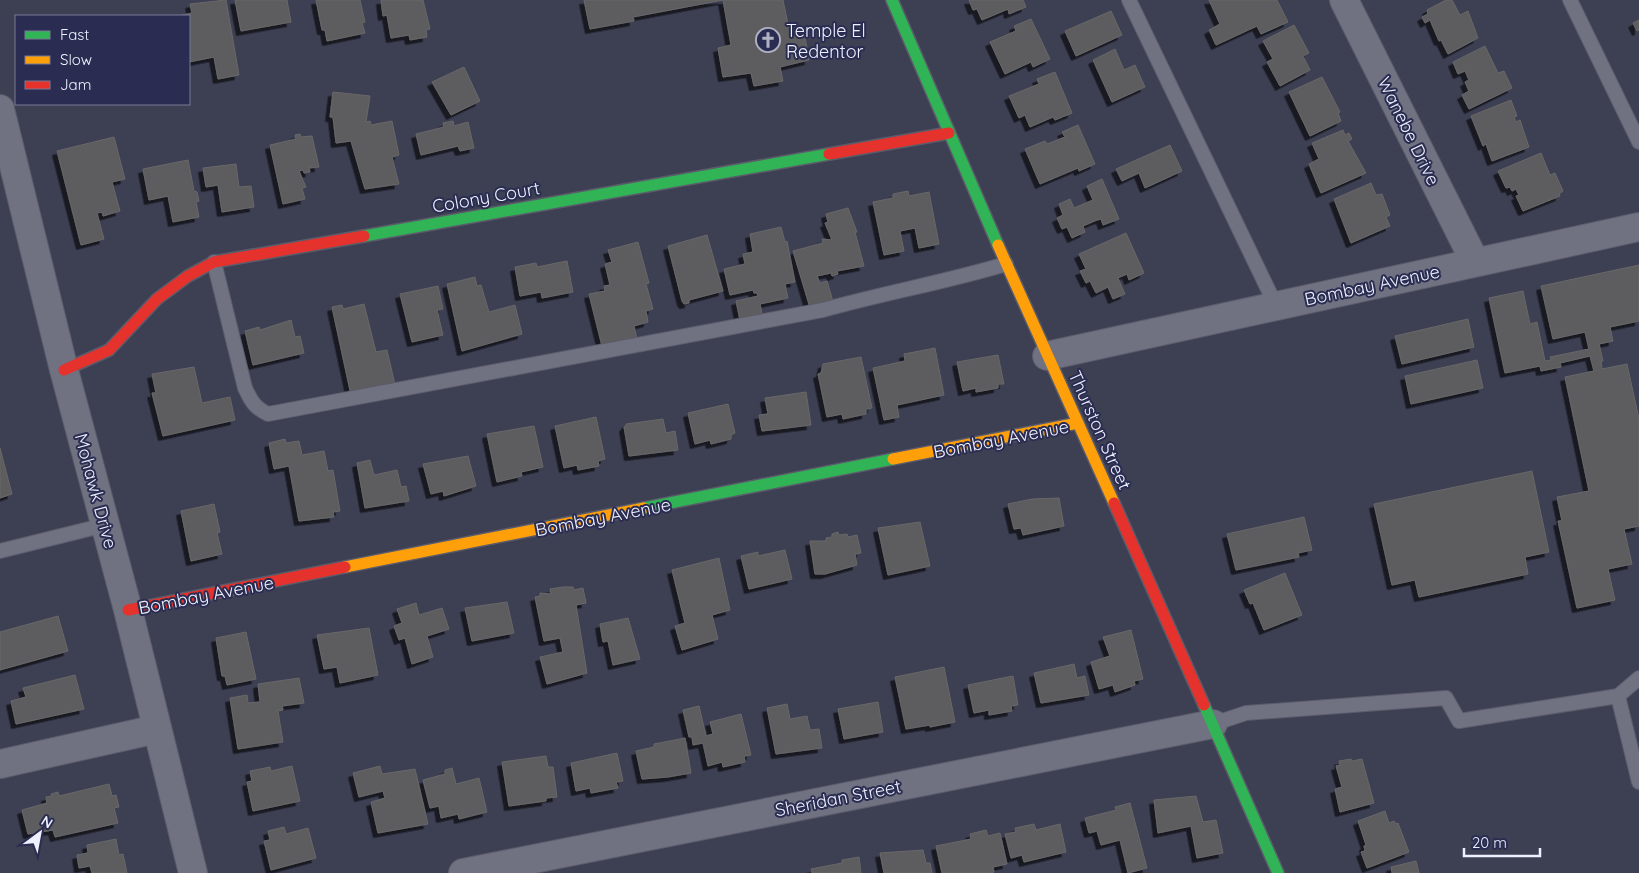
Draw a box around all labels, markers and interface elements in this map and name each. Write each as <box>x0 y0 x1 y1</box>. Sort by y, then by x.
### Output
legend <box>15 15 190 105</box>
place label: Temple El Redentor <box>786 19 866 63</box>
text: Fast <box>60 25 89 44</box>
church icon: Temple El Redentor <box>755 27 781 53</box>
text: Slow <box>60 50 92 69</box>
street label: Wanebe Drive <box>1373 73 1445 189</box>
text: Jam <box>60 75 91 94</box>
street label: Colony Court <box>430 176 542 218</box>
street label: Bombay Avenue <box>1302 259 1442 311</box>
street label: Thurston Street <box>1063 367 1137 493</box>
street label: Bombay Avenue <box>931 415 1071 463</box>
street label: Mohawk Drive <box>70 431 122 551</box>
street label: Bombay Avenue <box>533 493 673 541</box>
street label: Bombay Avenue <box>136 571 276 619</box>
street label: Sheridan Street <box>773 775 903 821</box>
north arrow <box>15 808 65 858</box>
text: N <box>38 812 56 832</box>
scale bar <box>1464 826 1540 858</box>
text: 20 m <box>1472 833 1507 852</box>

